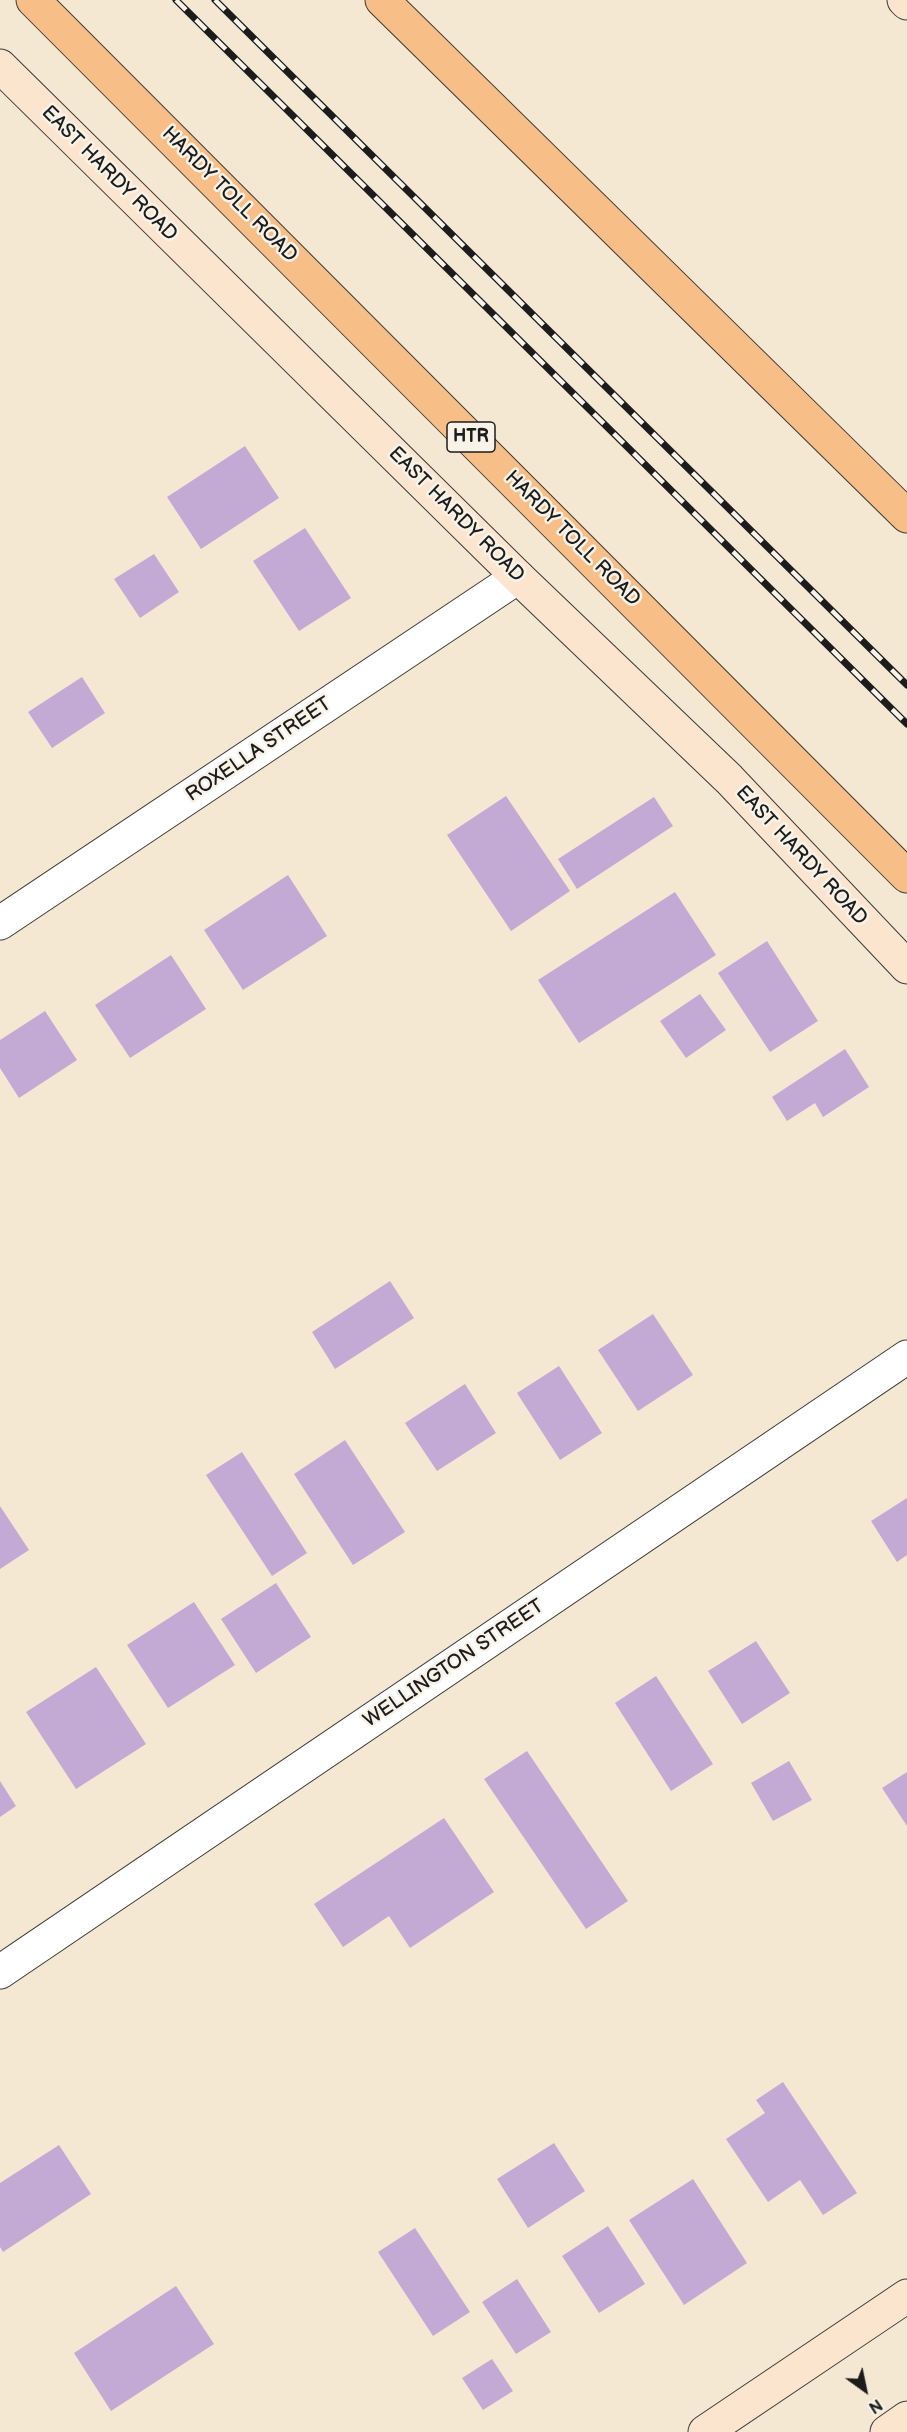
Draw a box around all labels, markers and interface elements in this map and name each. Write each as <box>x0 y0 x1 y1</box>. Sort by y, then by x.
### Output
street label: EAST HARDY ROAD <box>36 101 182 247</box>
street label: HARDY TOLL ROAD <box>156 122 302 268</box>
road number: HTR <box>447 422 495 452</box>
street label: EAST HARDY ROAD <box>383 442 529 588</box>
street label: HARDY TOLL ROAD <box>499 466 645 612</box>
street label: ROXELLA STREET <box>182 692 336 808</box>
street label: EAST HARDY ROAD <box>730 781 872 931</box>
street label: WELLINGTON STREET <box>359 1595 549 1733</box>
north arrow <box>835 2360 895 2420</box>
text: N <box>865 2394 885 2417</box>

